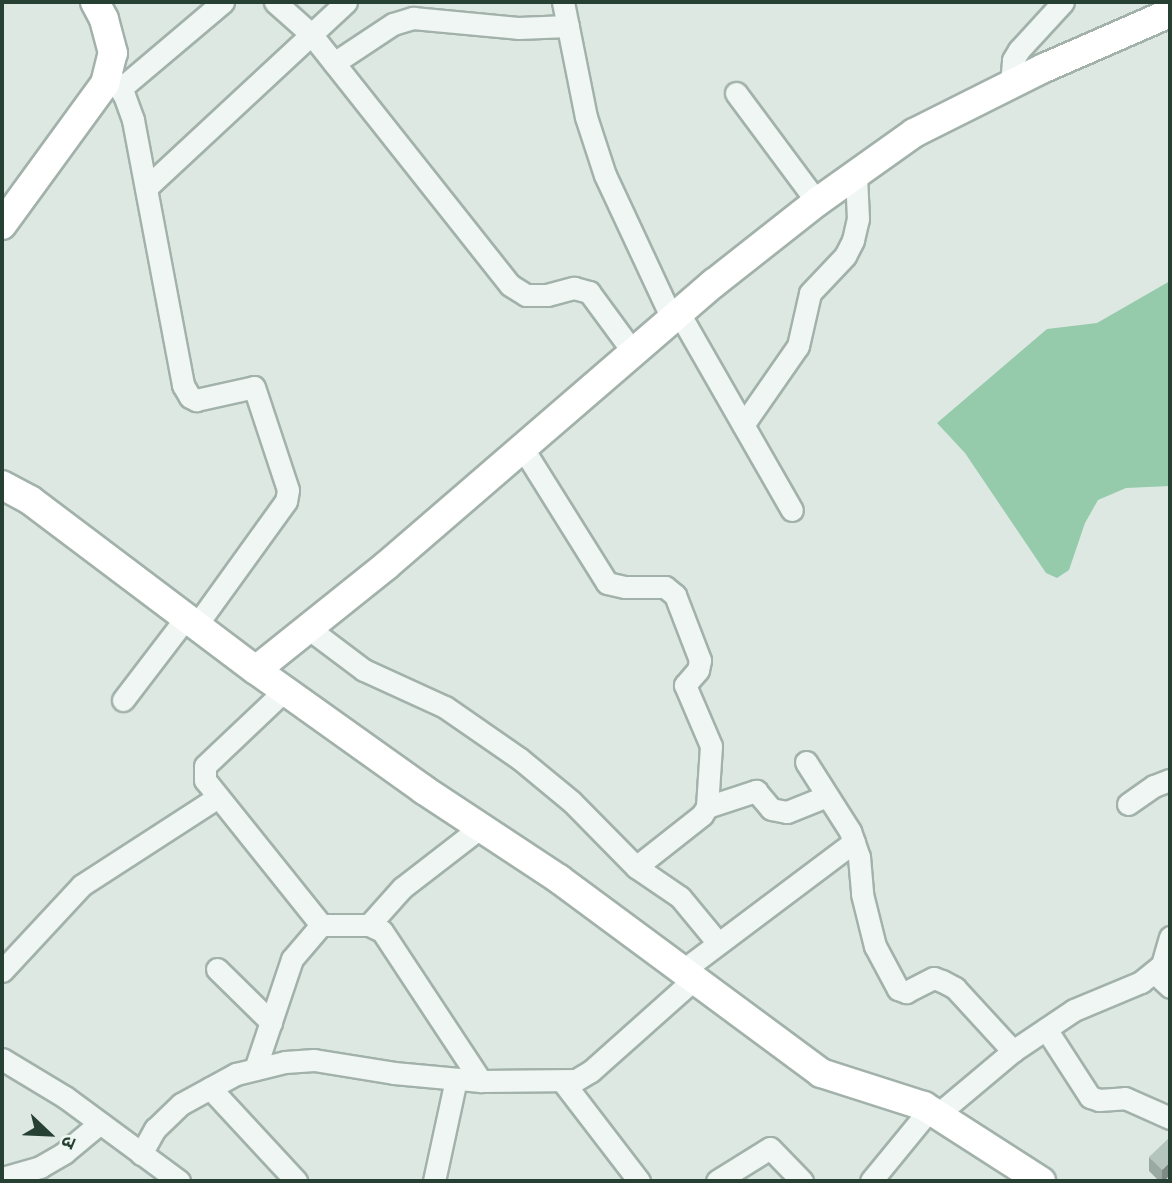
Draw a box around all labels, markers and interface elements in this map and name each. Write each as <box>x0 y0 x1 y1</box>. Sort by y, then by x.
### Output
north arrow <box>14 1099 84 1169</box>
text: उ <box>56 1133 82 1152</box>

